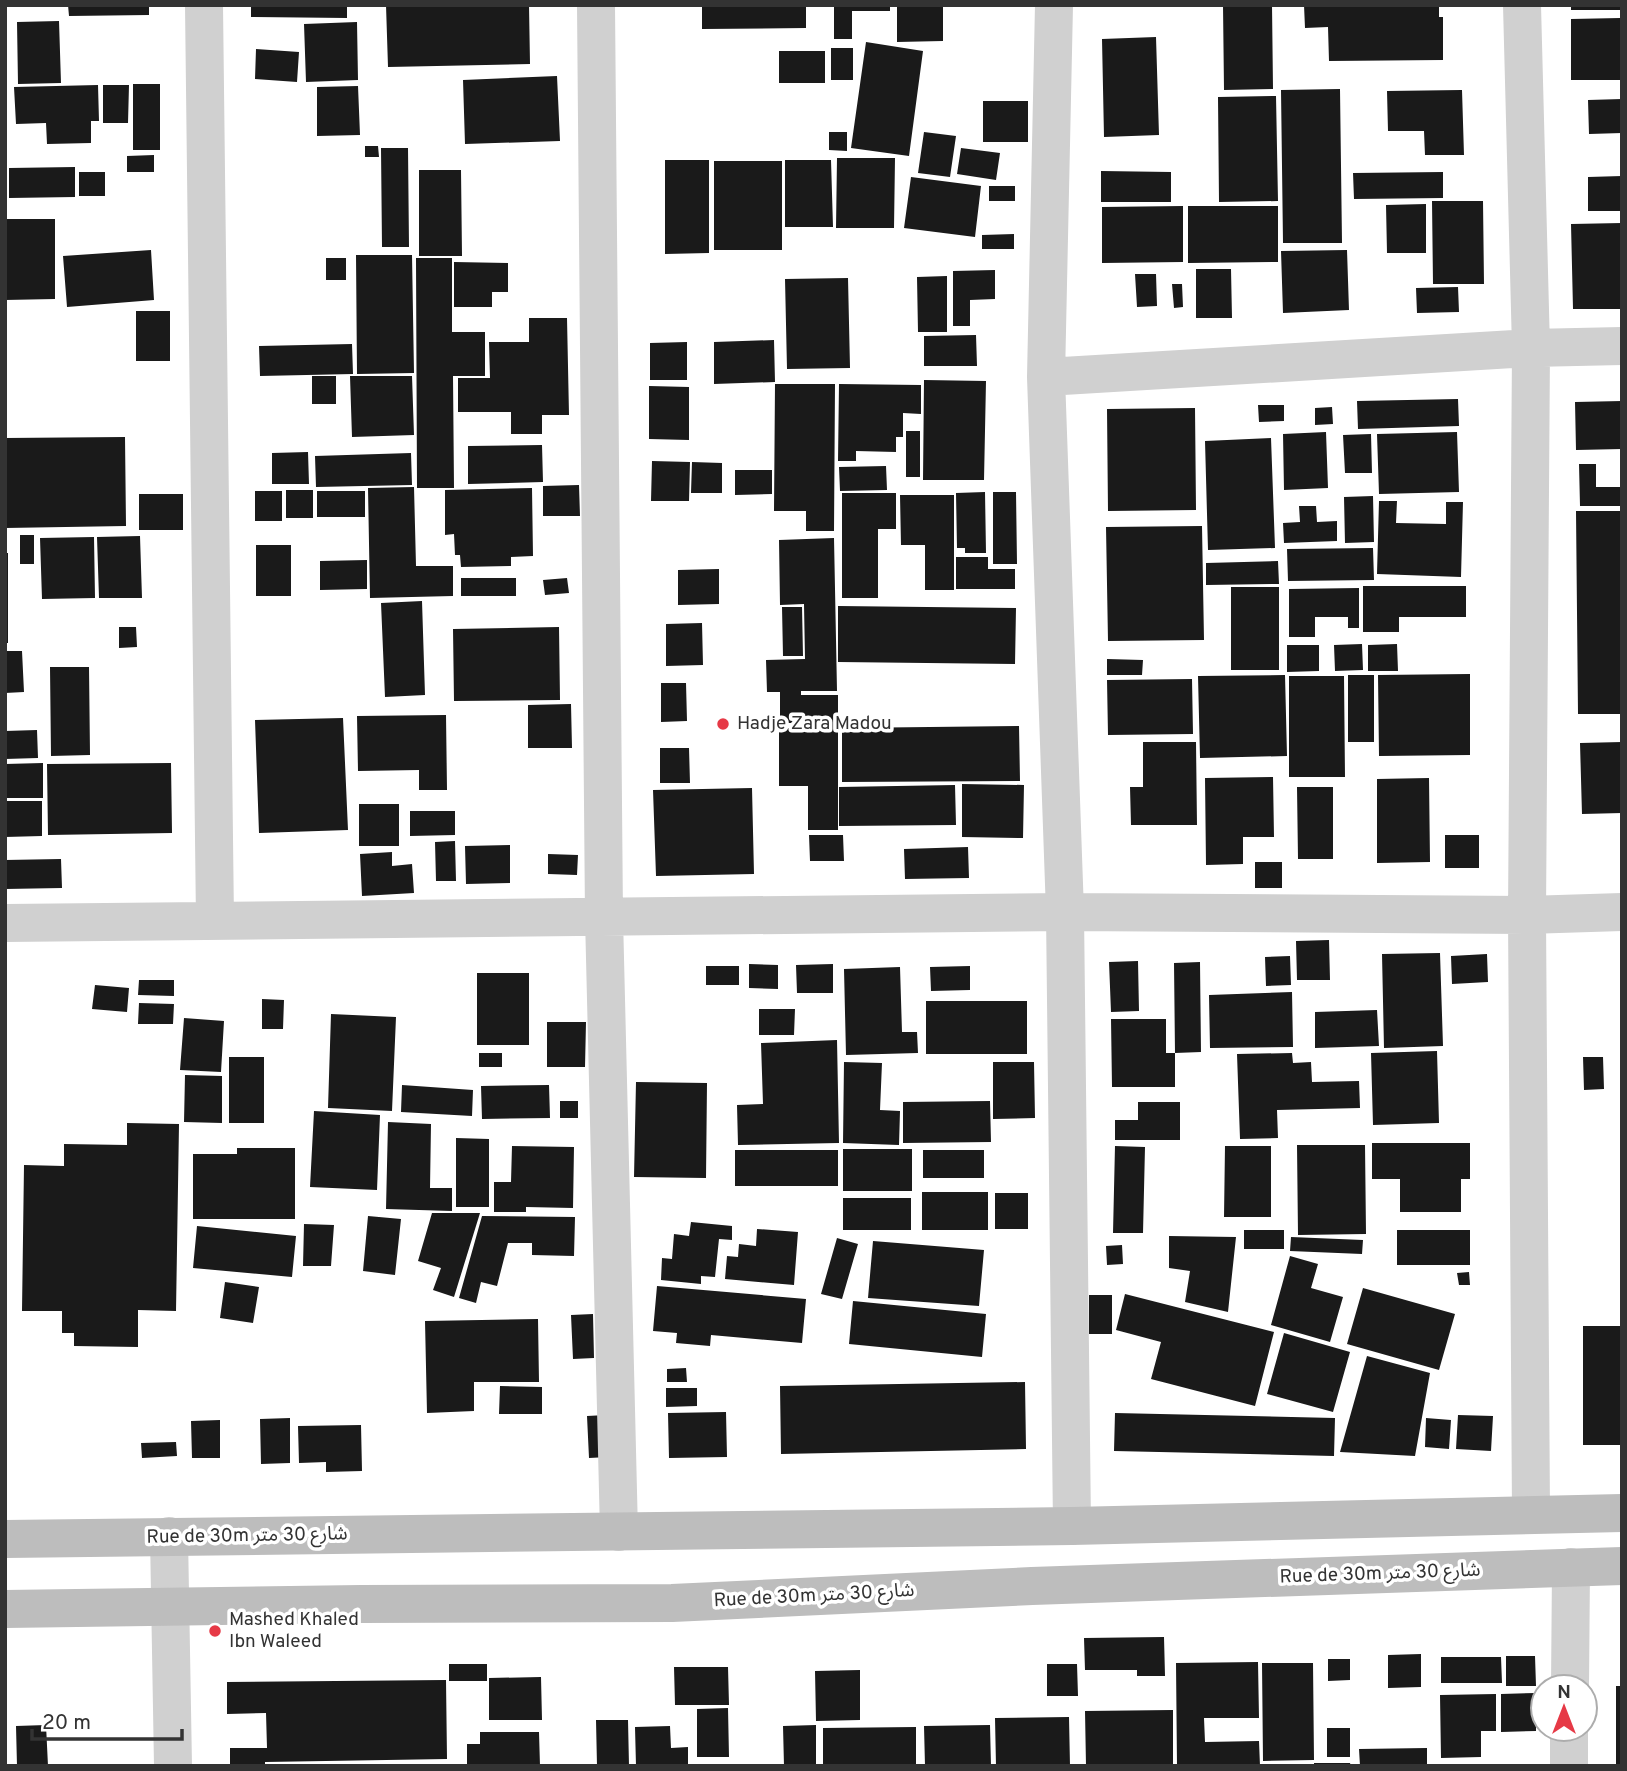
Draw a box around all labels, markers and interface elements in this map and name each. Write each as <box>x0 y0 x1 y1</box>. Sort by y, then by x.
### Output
place label: Hadje Zara Madou <box>737 712 892 736</box>
marker: Hadje Zara Madou <box>715 716 731 732</box>
street label: Rue de 30m شارع 30 متر <box>146 1522 348 1550</box>
street label: Rue de 30m شارع 30 متر <box>1279 1558 1481 1590</box>
street label: Rue de 30m شارع 30 متر <box>713 1579 915 1613</box>
place label: Mashed Khaled Ibn Waleed <box>229 1608 359 1654</box>
marker: Mashed Khaled Ibn Waleed <box>207 1623 223 1639</box>
north arrow <box>1529 1673 1599 1743</box>
text: N <box>1557 1681 1571 1705</box>
scale bar <box>32 1698 182 1742</box>
text: 20 m <box>42 1710 91 1737</box>

